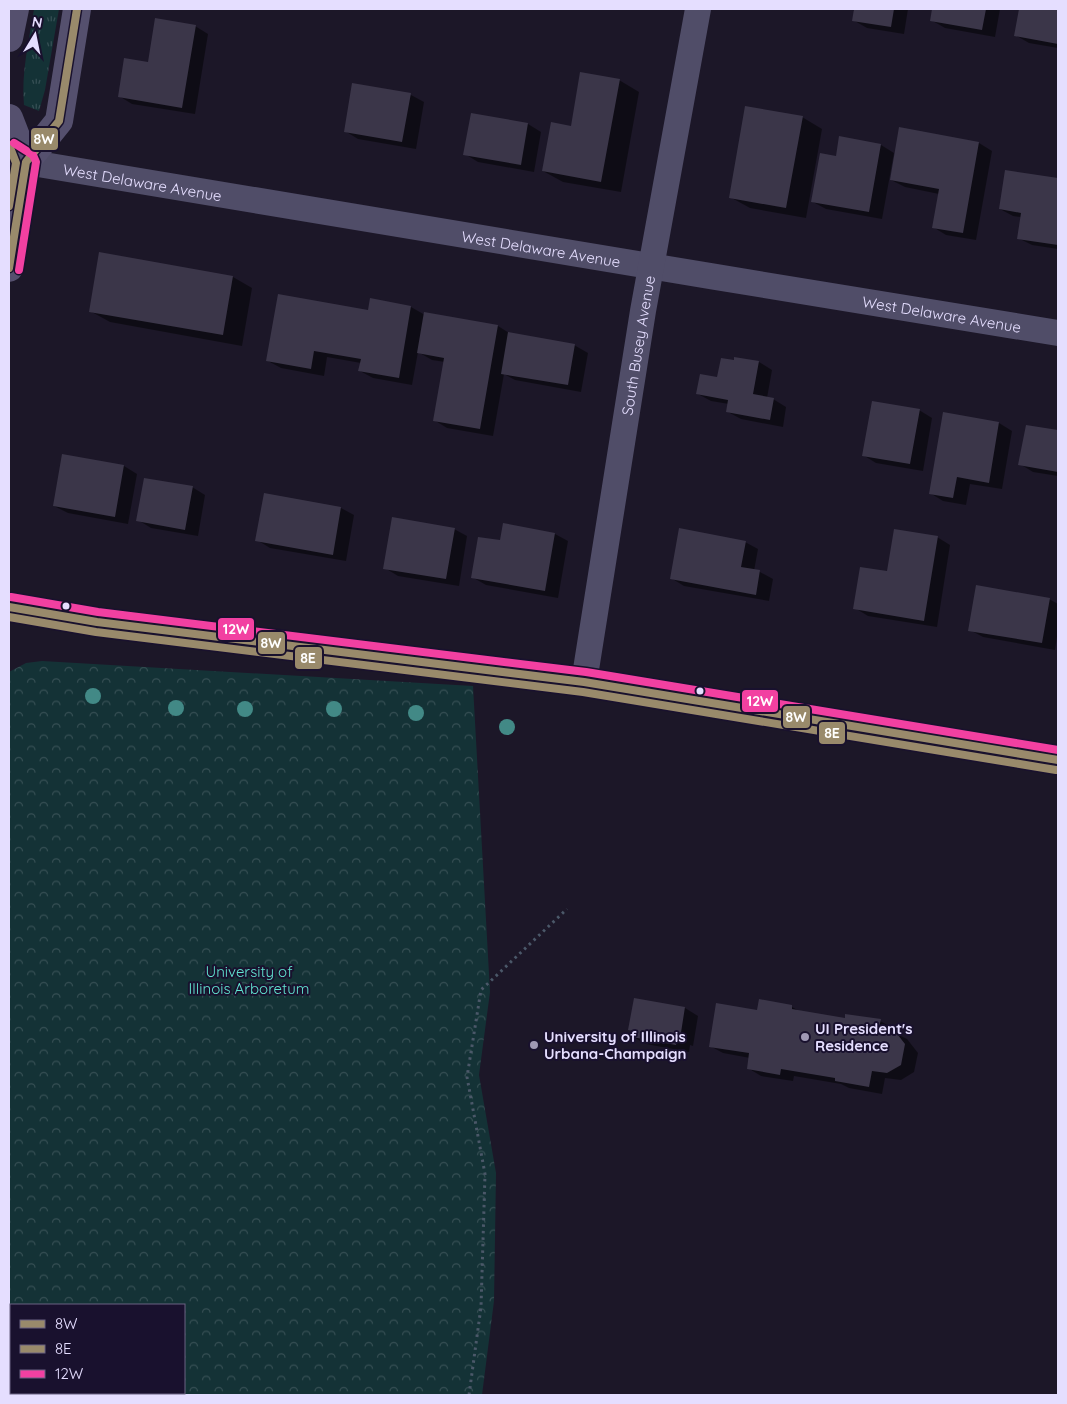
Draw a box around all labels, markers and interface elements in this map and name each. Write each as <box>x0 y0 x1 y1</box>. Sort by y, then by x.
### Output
north arrow <box>10 10 60 60</box>
text: N <box>31 12 44 32</box>
line badge: 8W <box>30 127 59 151</box>
text: 8W <box>34 130 54 148</box>
street label: West Delaware Avenue <box>62 159 223 205</box>
street label: West Delaware Avenue <box>460 226 622 271</box>
street label: South Busey Avenue <box>617 274 659 417</box>
street label: West Delaware Avenue <box>861 292 1023 336</box>
unlabelled marker <box>61 601 71 611</box>
line badge: 12W <box>217 617 255 641</box>
text: 12W <box>223 620 249 638</box>
line badge: 8W <box>257 631 286 655</box>
text: 8W <box>261 634 281 652</box>
line badge: 8E <box>294 646 323 670</box>
text: 8E <box>300 649 316 667</box>
unlabelled marker <box>695 686 705 696</box>
line badge: 12W <box>741 689 779 713</box>
text: 12W <box>747 692 773 710</box>
line badge: 8W <box>782 705 811 729</box>
text: 8W <box>786 708 806 726</box>
line badge: 8E <box>818 721 846 745</box>
text: 8E <box>824 724 840 742</box>
park label: University of Illinois Arboretum <box>189 962 309 998</box>
place label: UI President's Residence <box>815 1019 913 1055</box>
place label: University of Illinois Urbana-Champaign <box>544 1027 687 1063</box>
marker: UI President's Residence <box>799 1031 811 1043</box>
marker: University of Illinois Urbana-Champaign <box>528 1039 540 1051</box>
legend <box>10 1304 185 1394</box>
text: 8W <box>55 1314 78 1333</box>
text: 8E <box>55 1339 72 1358</box>
text: 12W <box>55 1364 84 1383</box>

